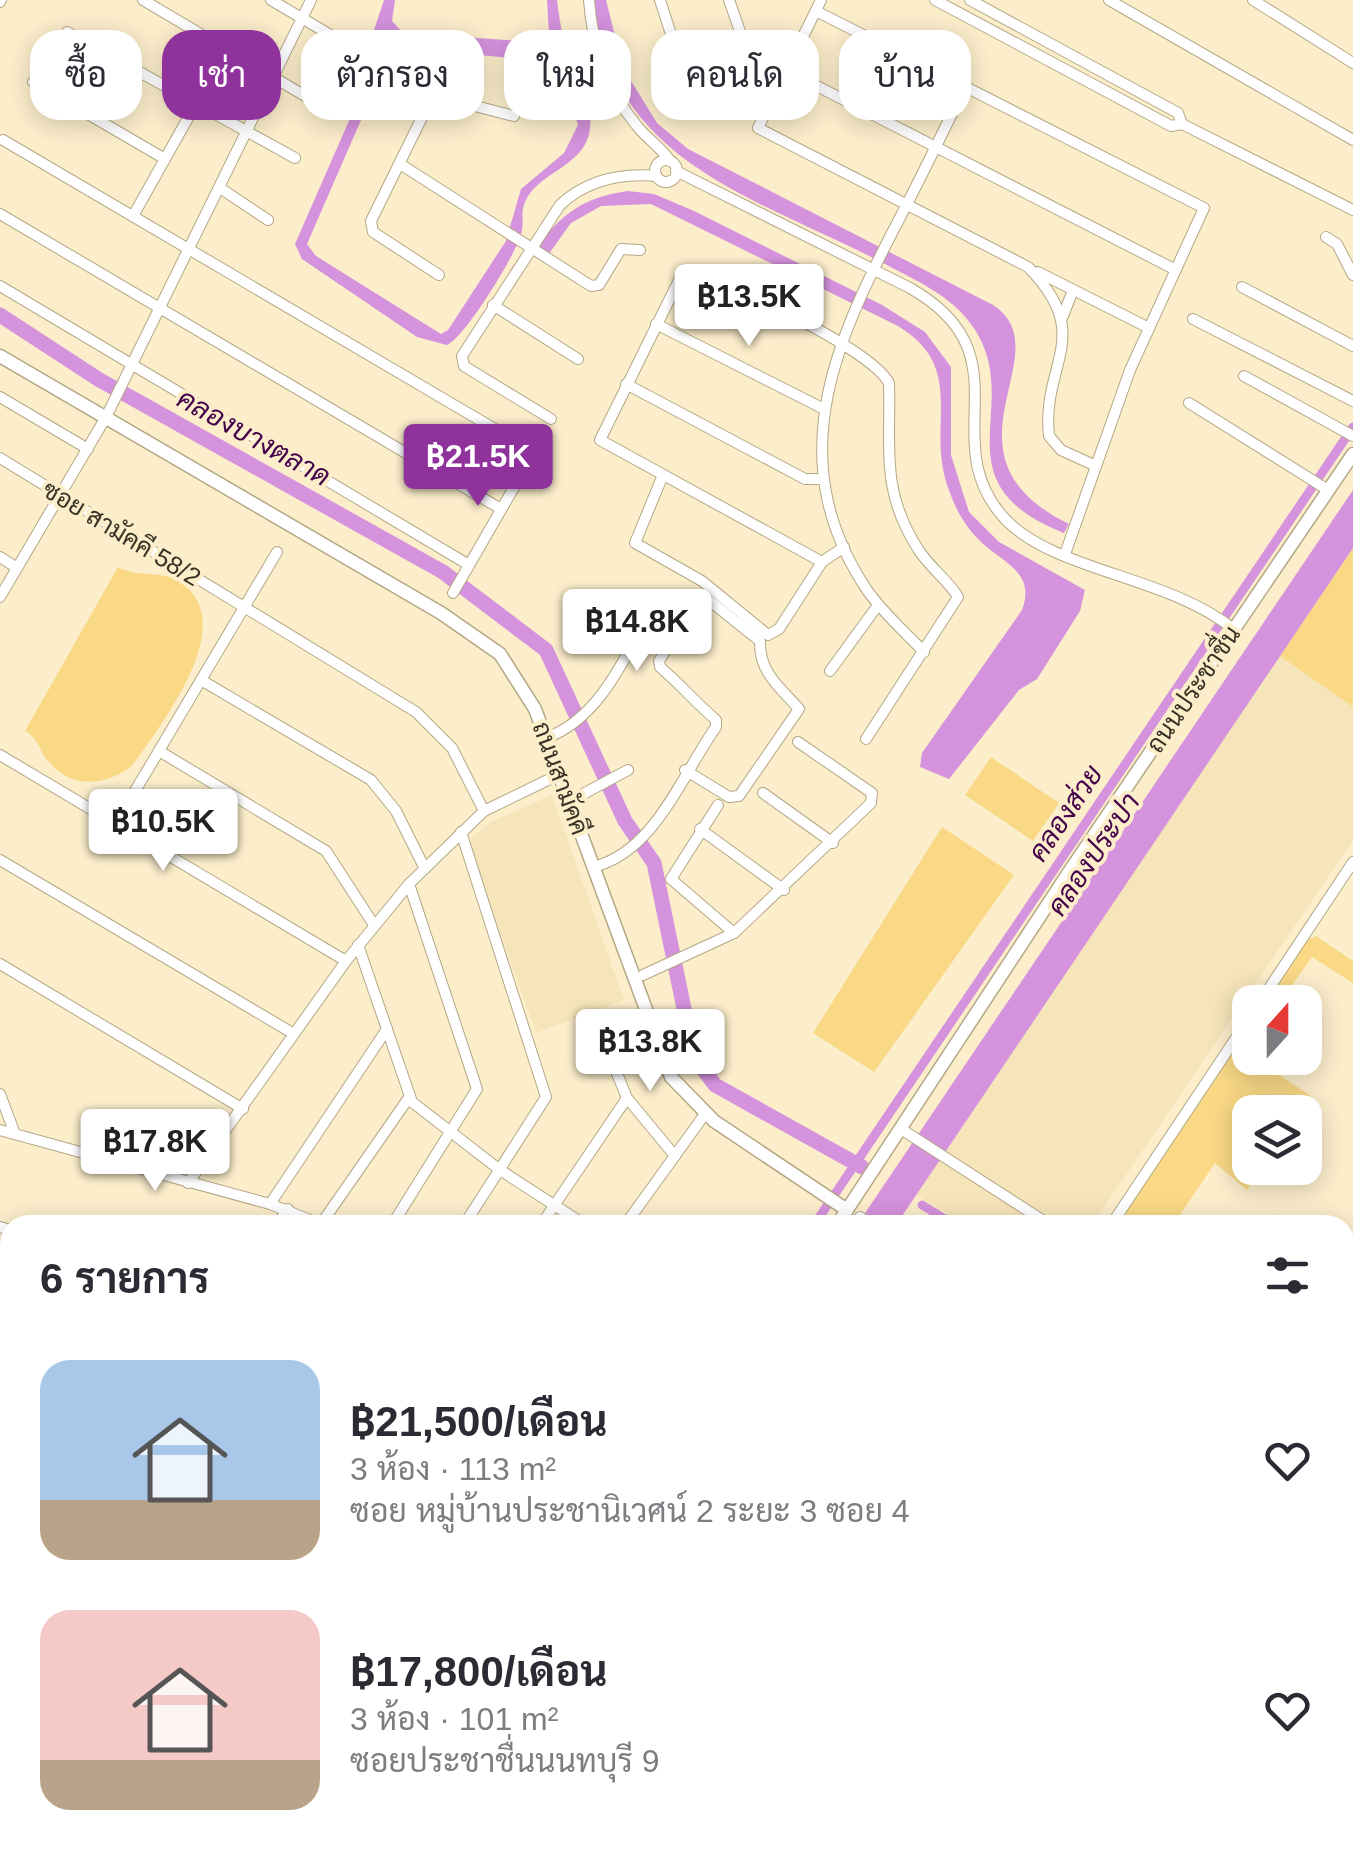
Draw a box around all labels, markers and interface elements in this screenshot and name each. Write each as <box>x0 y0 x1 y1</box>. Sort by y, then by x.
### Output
chip: ซื้อ <box>30 30 142 120</box>
chip: เช่า <box>162 30 281 120</box>
chip: ตัวกรอง <box>301 30 484 120</box>
chip: ใหม่ <box>504 30 631 120</box>
chip: คอนโด <box>651 30 819 120</box>
chip: บ้าน <box>839 30 971 120</box>
pin: ฿13.5K <box>668 264 830 349</box>
text: ฿13.5K <box>697 278 801 314</box>
water label: คลองบางตลาด <box>172 383 336 492</box>
pin: ฿21.5K <box>397 424 559 509</box>
text: ฿21.5K <box>426 438 530 474</box>
street label: ซอย สามัคคี 58/2 <box>38 473 207 591</box>
pin: ฿14.8K <box>556 589 718 674</box>
text: ฿14.8K <box>585 603 689 639</box>
street label: ถนนประชาชื่น <box>1134 616 1246 758</box>
street label: ถนนสามัคคี <box>528 717 596 838</box>
water label: คลองส่วย <box>1020 758 1109 867</box>
water label: คลองประปา <box>1041 787 1146 921</box>
pin: ฿10.5K <box>82 789 244 874</box>
text: ฿10.5K <box>111 803 215 839</box>
north arrow <box>1232 985 1322 1075</box>
map controls <box>1232 985 1322 1185</box>
pin: ฿13.8K <box>569 1009 731 1094</box>
text: ฿13.8K <box>598 1023 702 1059</box>
button: layers <box>1232 1095 1322 1185</box>
pin: ฿17.8K <box>74 1109 236 1194</box>
text: ฿17.8K <box>103 1123 207 1159</box>
icon: filters <box>1260 1248 1315 1303</box>
text: 6 รายการ <box>40 1255 209 1302</box>
text: ฿21,500/เดือน <box>350 1398 607 1445</box>
icon: home <box>120 1400 240 1520</box>
icon: heart <box>1260 1433 1315 1488</box>
text: 3 ห้อง · 113 m² <box>350 1451 556 1487</box>
text: ซอย หมู่บ้านประชานิเวศน์ 2 ระยะ 3 ซอย 4 <box>350 1493 910 1529</box>
text: ฿17,800/เดือน <box>350 1648 607 1695</box>
icon: home <box>120 1650 240 1770</box>
icon: heart <box>1260 1683 1315 1738</box>
text: 3 ห้อง · 101 m² <box>350 1701 558 1737</box>
text: ซอยประชาชื่นนนทบุรี 9 <box>350 1743 660 1779</box>

